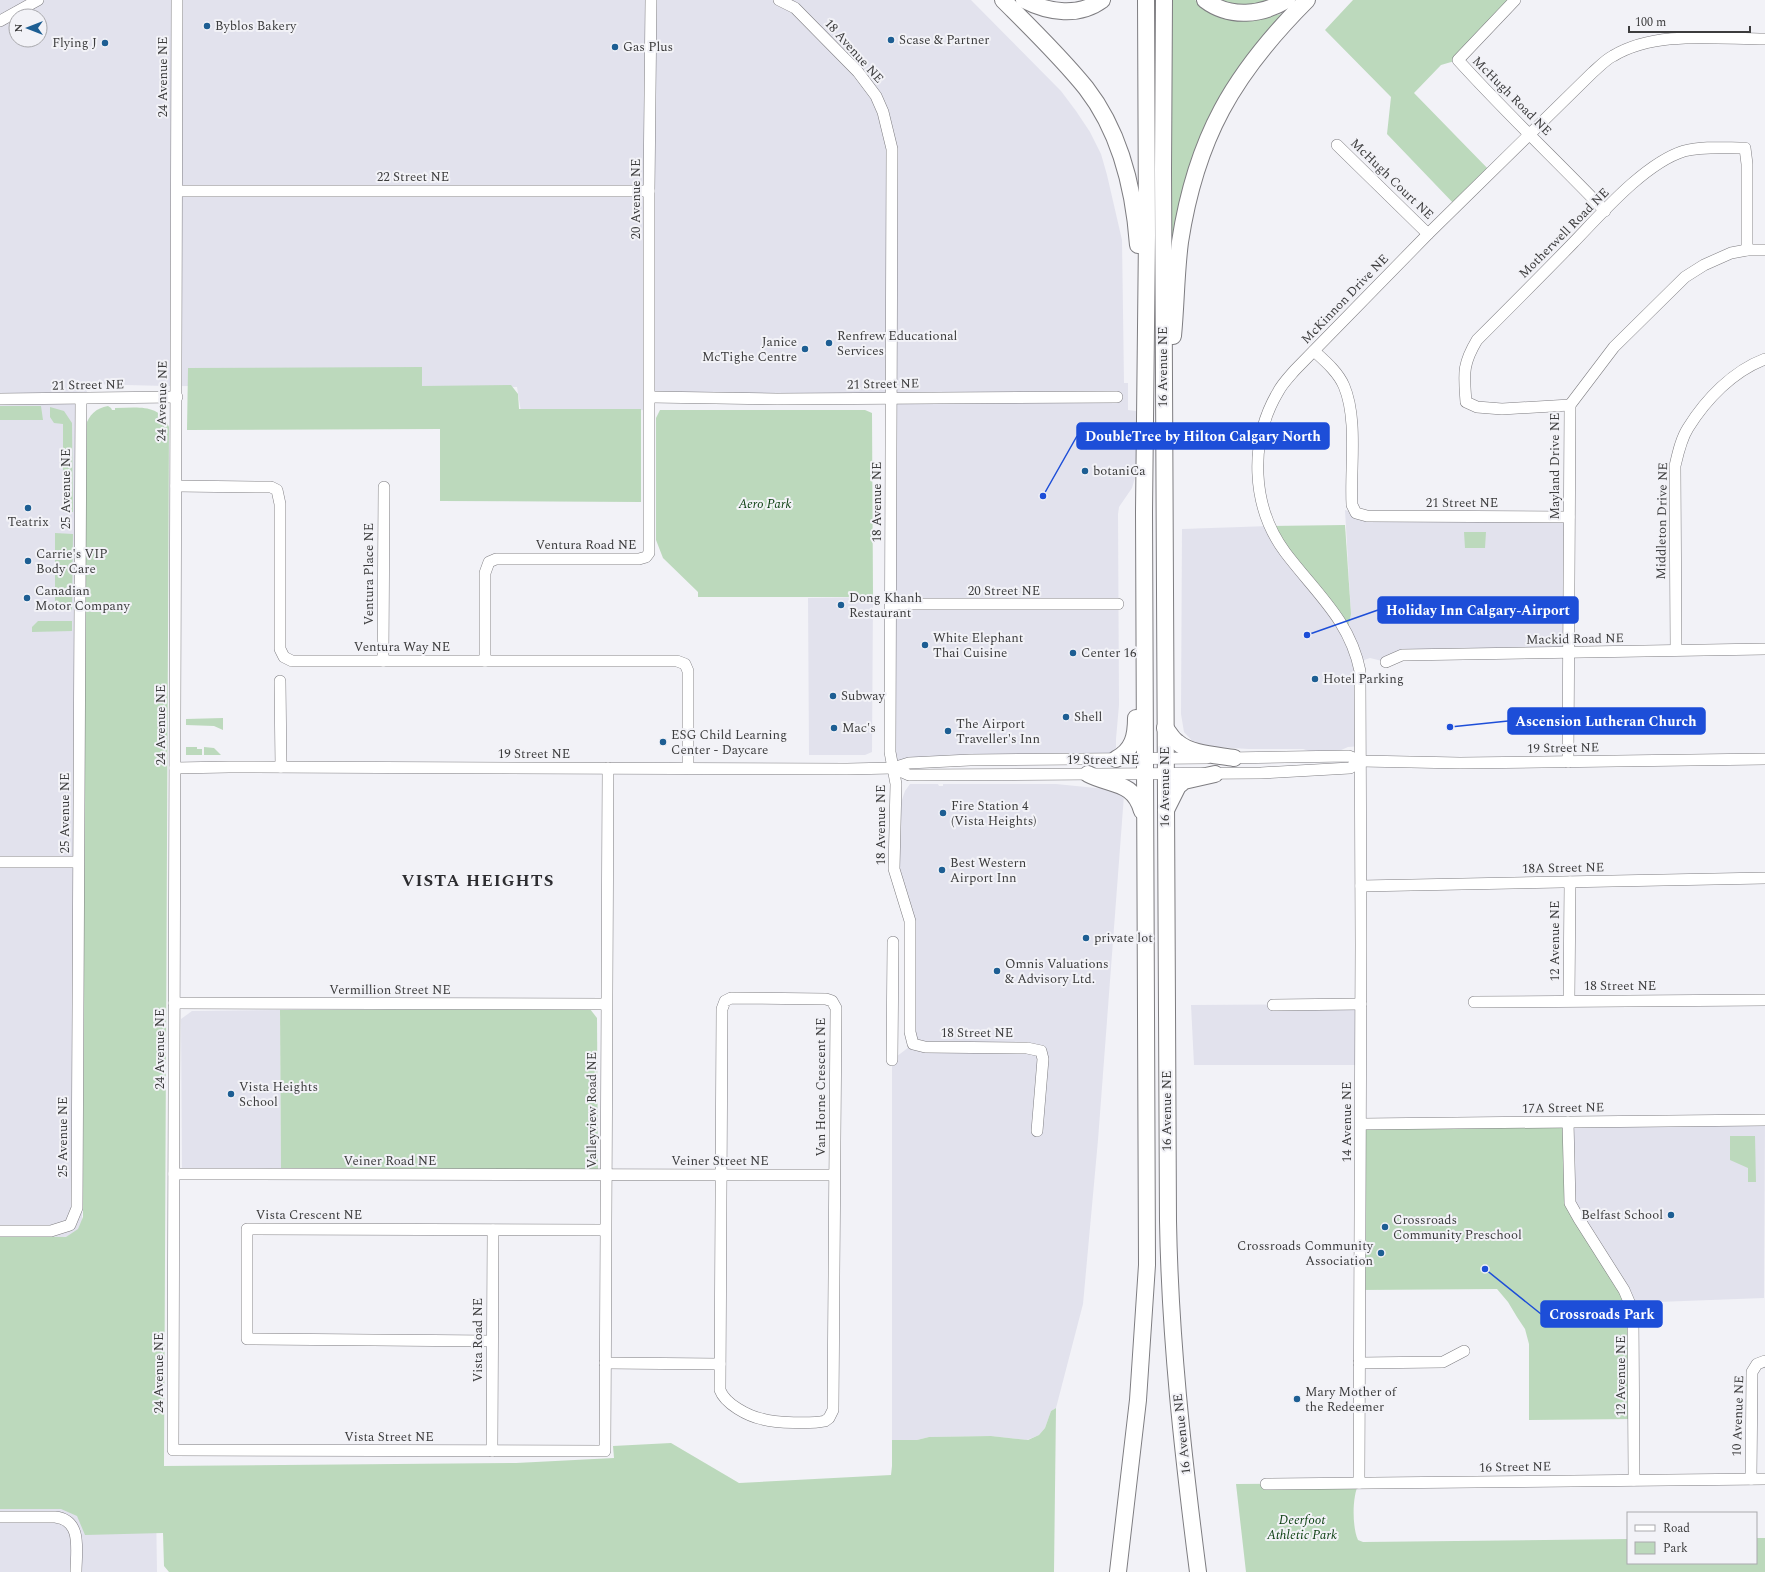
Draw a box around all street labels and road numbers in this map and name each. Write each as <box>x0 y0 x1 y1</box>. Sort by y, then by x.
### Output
street label: 18 Avenue NE <box>819 14 889 88</box>
street label: 24 Avenue NE <box>153 36 173 118</box>
street label: McHugh Road NE <box>1468 52 1556 140</box>
street label: McHugh Court NE <box>1346 134 1438 224</box>
street label: 20 Avenue NE <box>626 158 646 240</box>
street label: 22 Street NE <box>377 167 449 187</box>
street label: Motherwell Road NE <box>1514 183 1614 283</box>
street label: McKinnon Drive NE <box>1297 249 1393 349</box>
street label: 16 Avenue NE <box>1153 326 1173 408</box>
street label: 24 Avenue NE <box>151 360 173 442</box>
street label: 21 Street NE <box>847 373 919 395</box>
street label: 21 Street NE <box>52 374 124 396</box>
street label: Mayland Drive NE <box>1545 412 1565 520</box>
street label: 25 Avenue NE <box>56 448 76 530</box>
street label: 18 Avenue NE <box>867 461 887 543</box>
street label: Middleton Drive NE <box>1651 462 1673 580</box>
street label: 21 Street NE <box>1426 493 1498 513</box>
street label: Ventura Place NE <box>359 523 379 625</box>
street label: Ventura Road NE <box>536 535 636 555</box>
street label: 20 Street NE <box>968 581 1040 601</box>
street label: Mackid Road NE <box>1526 628 1624 650</box>
street label: Ventura Way NE <box>354 637 450 657</box>
street label: 24 Avenue NE <box>151 684 171 766</box>
street label: 19 Street NE <box>1527 737 1599 759</box>
street label: 19 Street NE <box>498 744 570 764</box>
street label: 16 Avenue NE <box>1155 746 1175 828</box>
street label: 19 Street NE <box>1067 750 1139 770</box>
street label: 25 Avenue NE <box>55 772 75 854</box>
street label: 18 Avenue NE <box>871 784 891 866</box>
street label: 18A Street NE <box>1522 857 1604 879</box>
street label: 12 Avenue NE <box>1545 900 1565 982</box>
street label: 18 Street NE <box>1584 976 1656 996</box>
street label: Vermillion Street NE <box>329 980 451 1000</box>
street label: 24 Avenue NE <box>150 1008 170 1090</box>
street label: Van Horne Crescent NE <box>811 1017 831 1157</box>
street label: 18 Street NE <box>941 1023 1013 1043</box>
street label: Valleyview Road NE <box>582 1052 602 1168</box>
street label: 16 Avenue NE <box>1157 1070 1177 1152</box>
street label: 14 Avenue NE <box>1337 1081 1357 1163</box>
street label: 25 Avenue NE <box>53 1096 73 1178</box>
street label: 17A Street NE <box>1522 1097 1604 1119</box>
street label: Veiner Road NE <box>344 1151 436 1171</box>
street label: Veiner Street NE <box>671 1151 769 1171</box>
street label: Vista Crescent NE <box>256 1205 362 1225</box>
street label: Vista Road NE <box>468 1298 488 1382</box>
street label: 24 Avenue NE <box>149 1332 169 1414</box>
street label: 12 Avenue NE <box>1611 1335 1631 1417</box>
street label: 10 Avenue NE <box>1727 1375 1749 1457</box>
street label: 16 Avenue NE <box>1168 1393 1196 1475</box>
street label: Vista Street NE <box>344 1427 434 1447</box>
street label: 16 Street NE <box>1479 1456 1551 1478</box>

